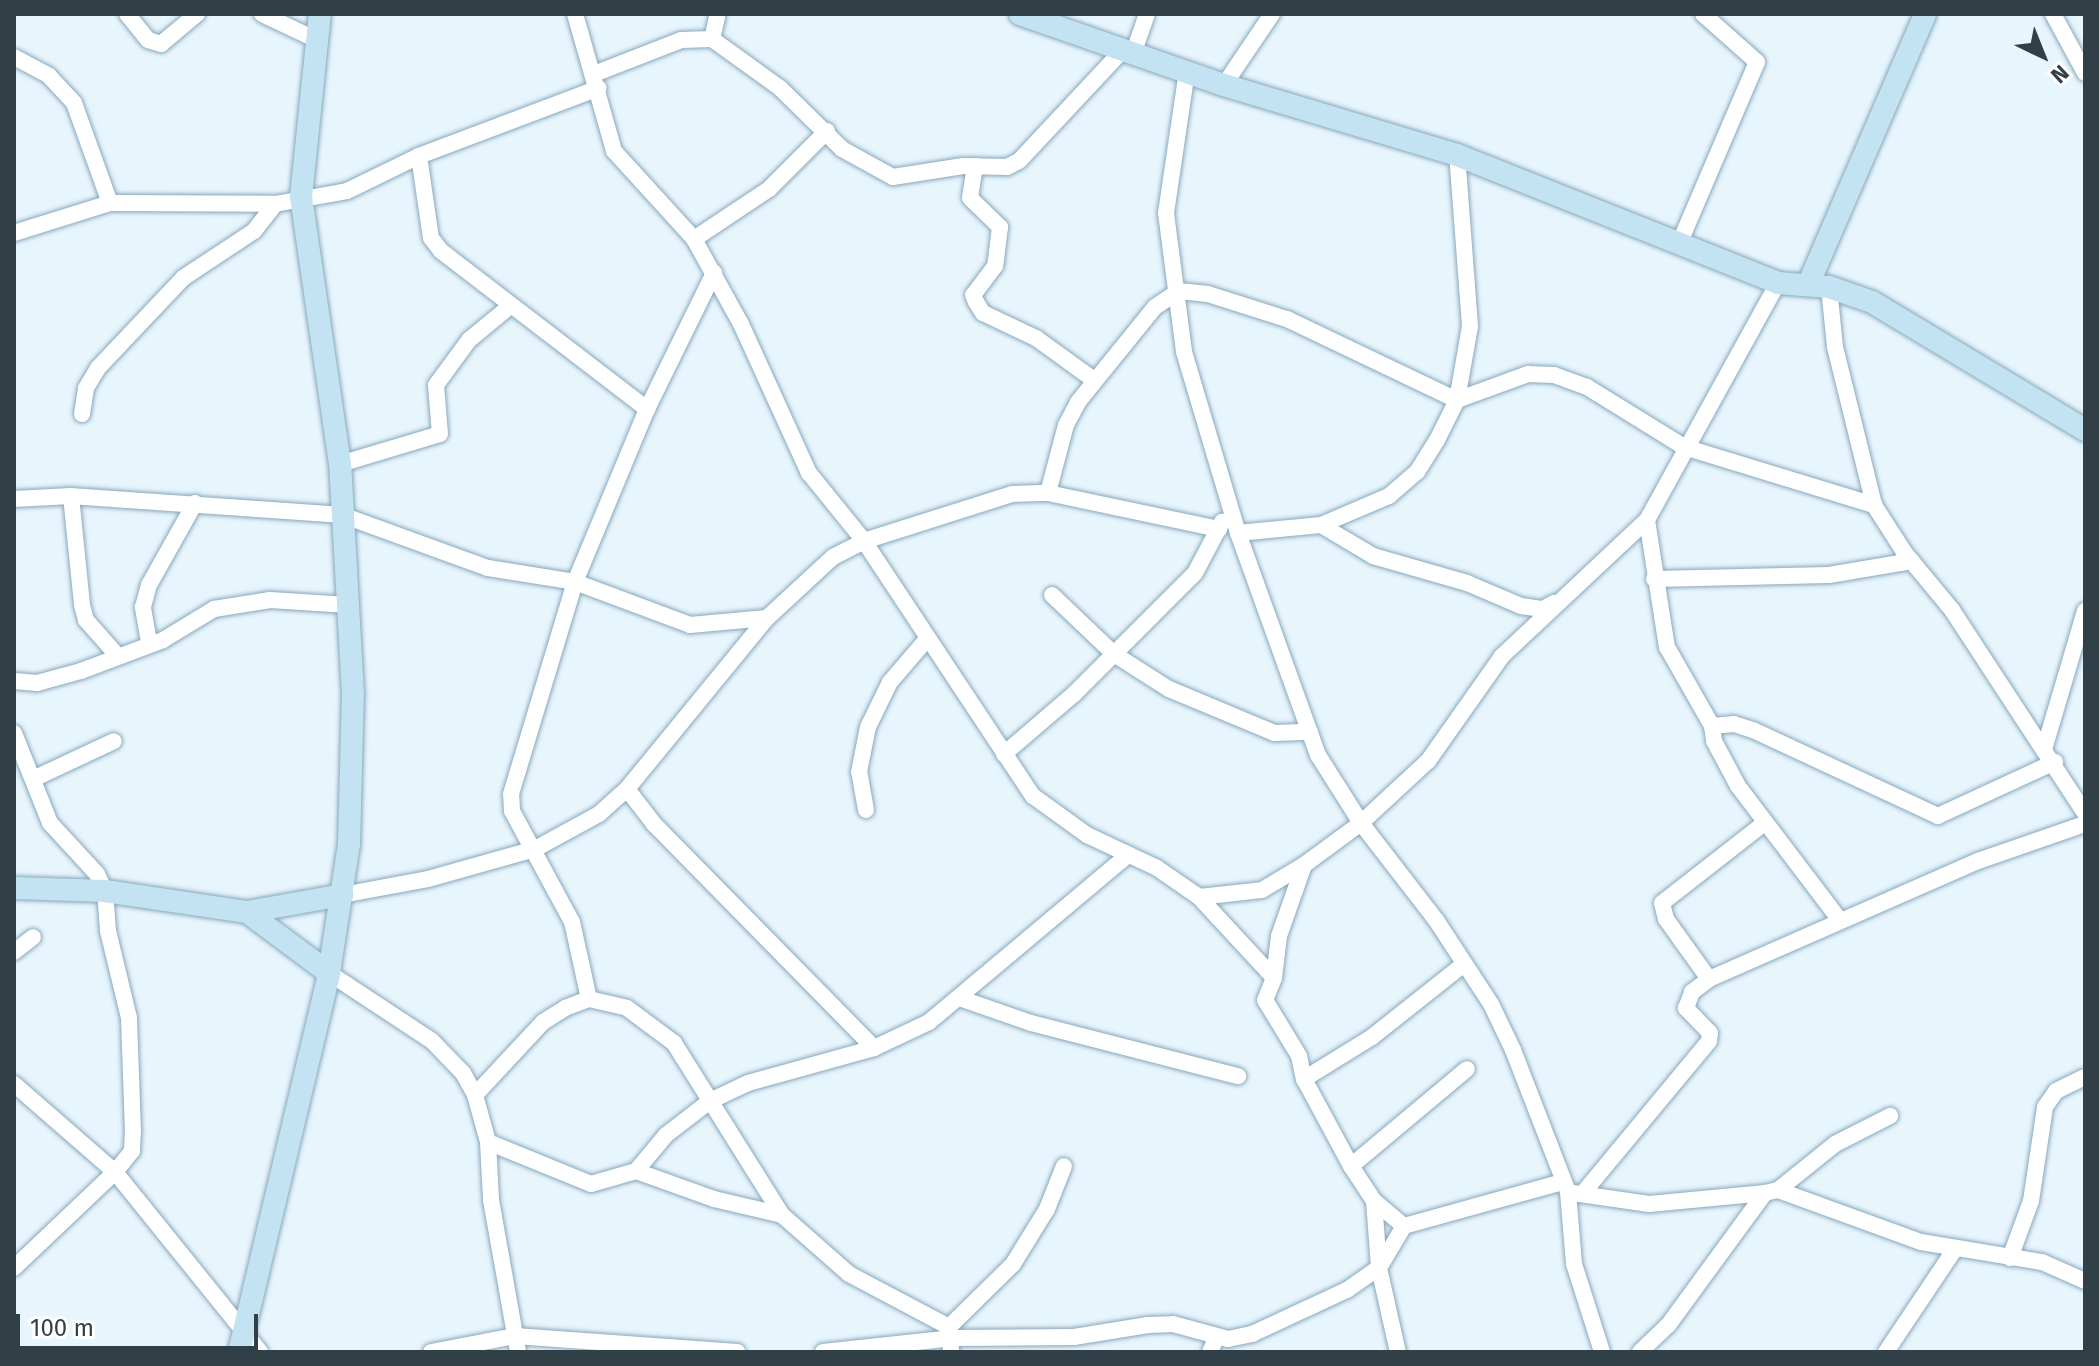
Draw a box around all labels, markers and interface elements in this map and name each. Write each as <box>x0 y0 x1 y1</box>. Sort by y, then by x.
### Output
north arrow <box>2003 16 2083 96</box>
text: N <box>2045 59 2074 89</box>
scale bar <box>20 1298 262 1348</box>
text: 100 m <box>30 1314 94 1342</box>

